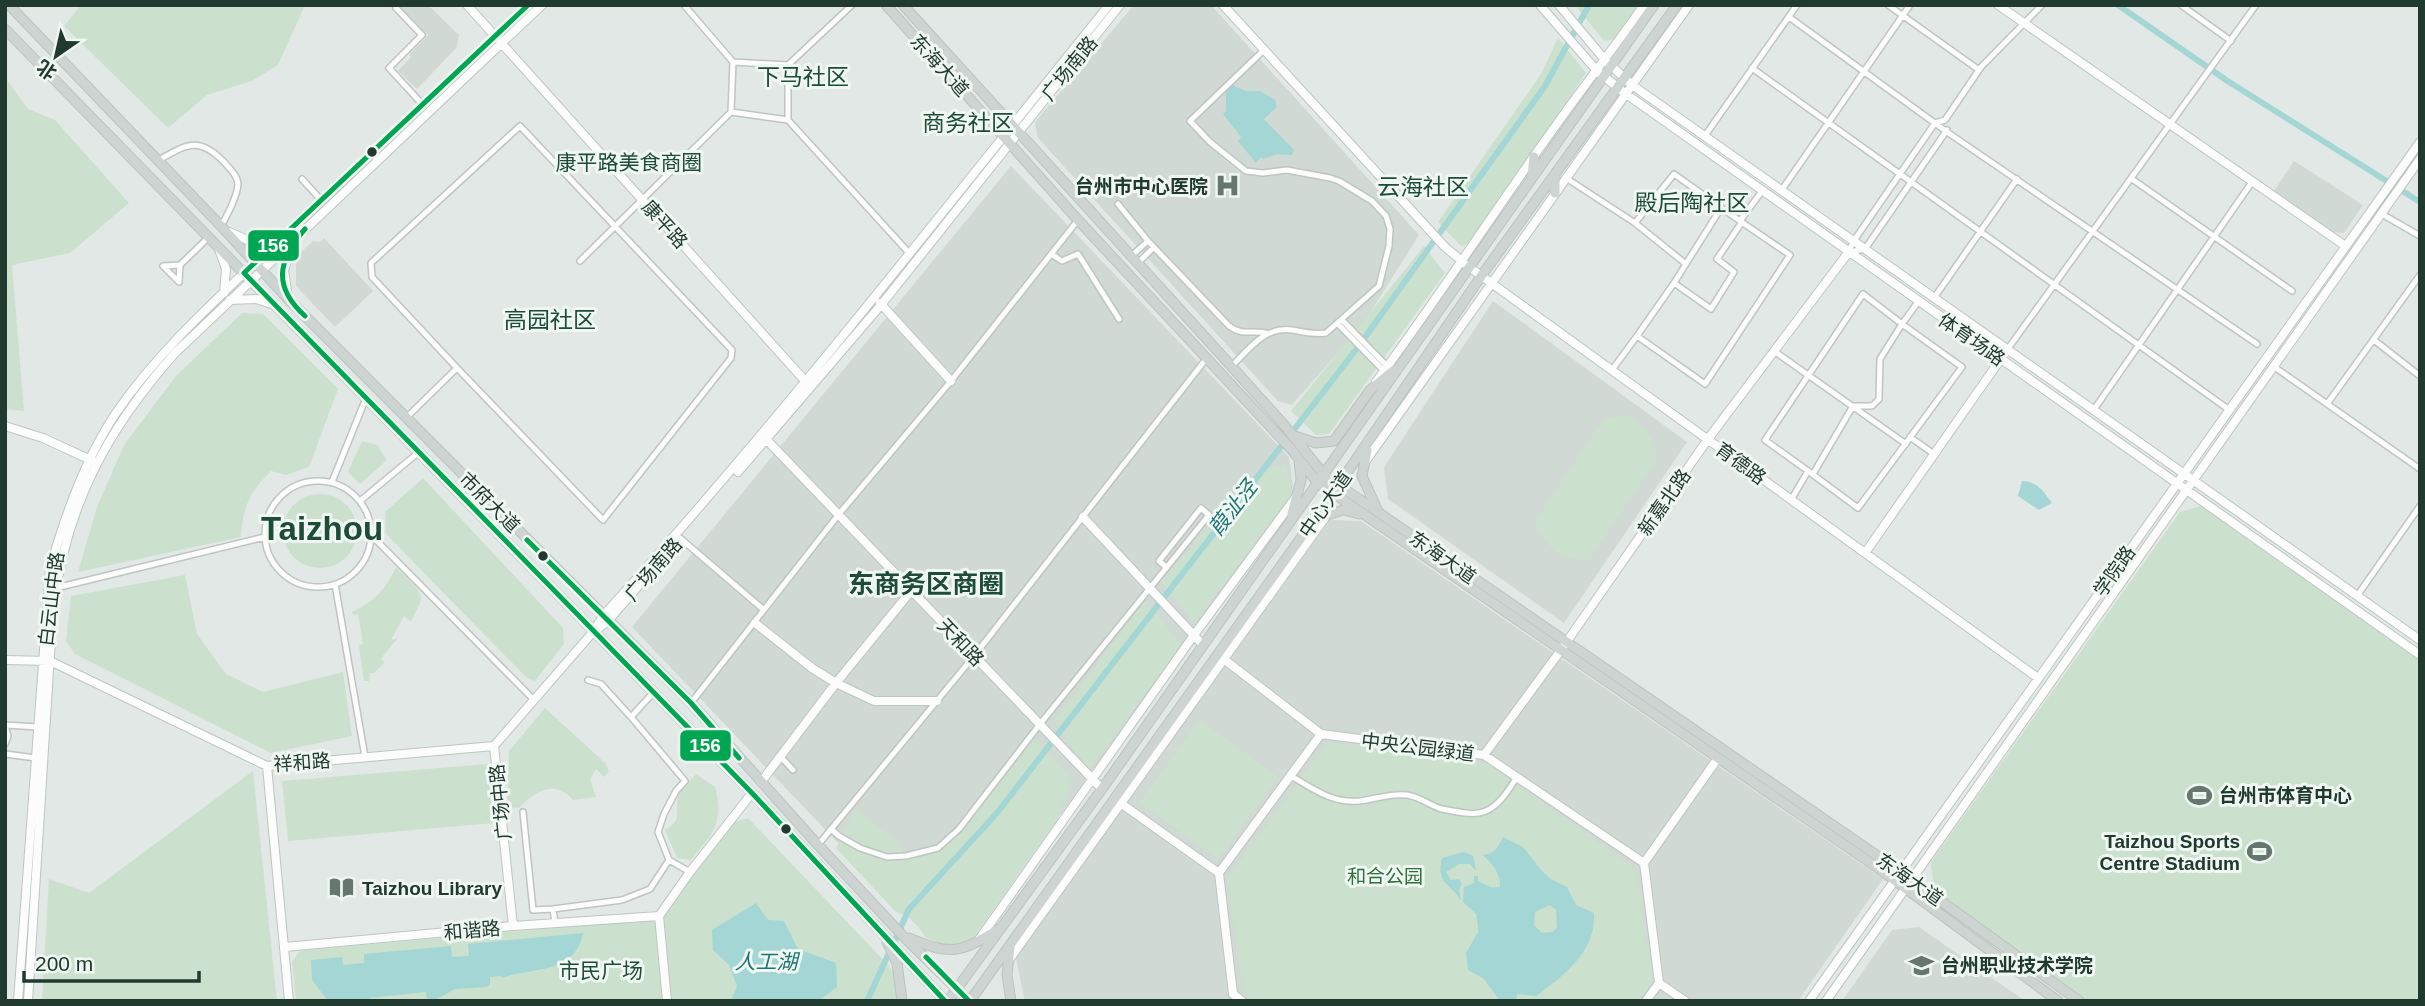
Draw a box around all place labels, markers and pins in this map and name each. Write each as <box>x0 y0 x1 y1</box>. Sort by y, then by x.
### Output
unlabelled marker <box>365 145 379 159</box>
hospital icon: 台州市中心医院 <box>1214 172 1242 200</box>
place label: 台州市中心医院 <box>1075 176 1208 197</box>
unlabelled marker <box>536 549 550 563</box>
sports icon: 台州市体育中心 <box>2185 781 2213 809</box>
place label: 台州市体育中心 <box>2219 785 2352 806</box>
unlabelled marker <box>779 822 793 836</box>
place label: Taizhou Sports Centre Stadium <box>2100 831 2240 874</box>
sports icon: Taizhou Sports Centre Stadium <box>2246 838 2274 866</box>
library icon: Taizhou Library <box>328 874 356 902</box>
place label: Taizhou Library <box>362 878 502 899</box>
school or university icon: 台州职业技术学院 <box>1907 951 1935 979</box>
place label: 台州职业技术学院 <box>1941 955 2093 976</box>

